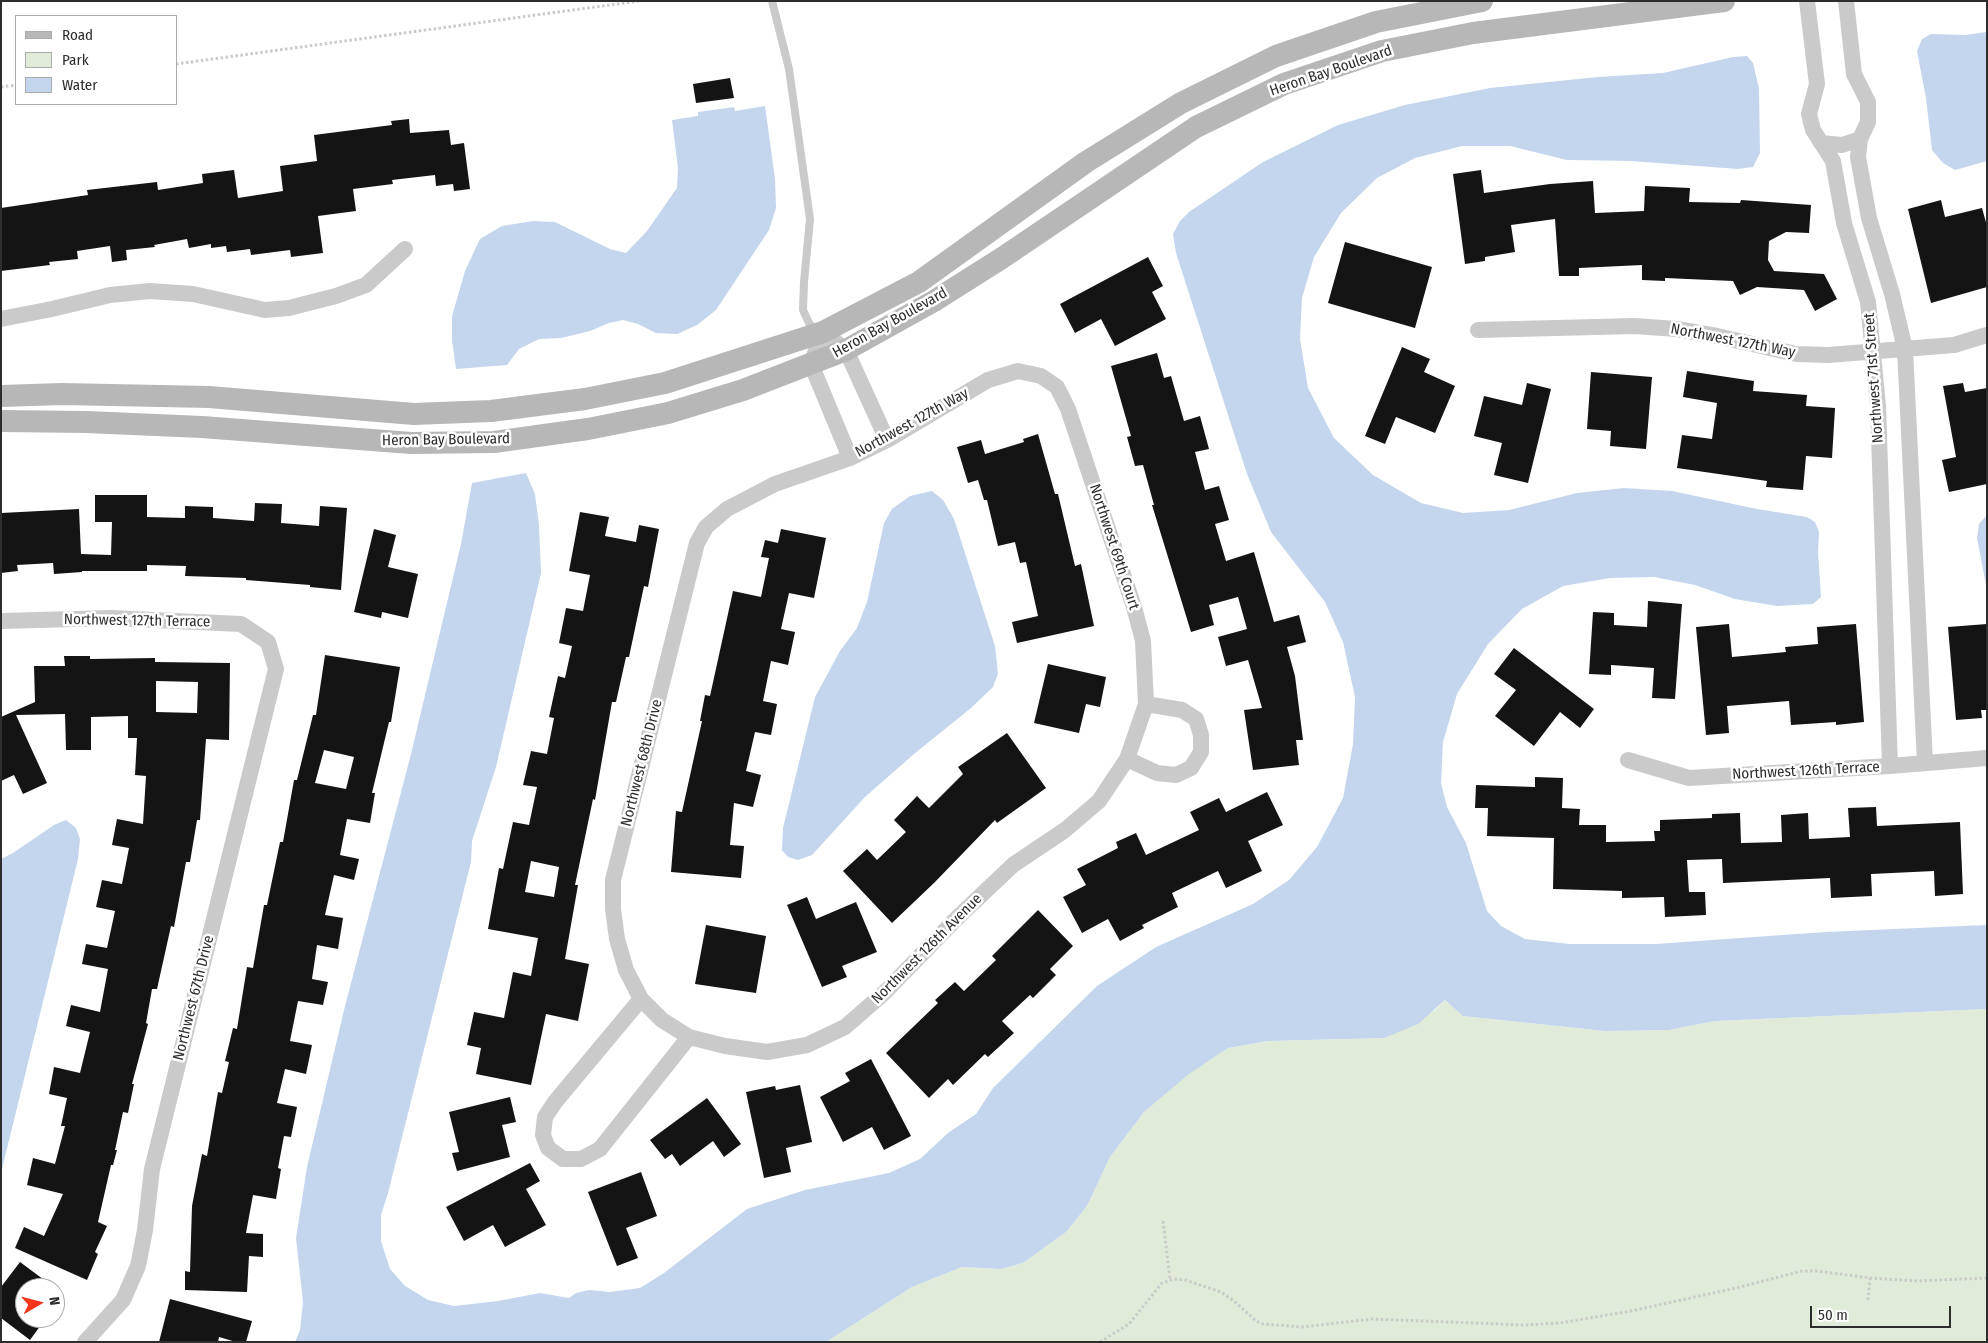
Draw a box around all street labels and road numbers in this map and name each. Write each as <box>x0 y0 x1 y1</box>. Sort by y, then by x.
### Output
street label: Heron Bay Boulevard <box>1268 42 1394 100</box>
street label: Heron Bay Boulevard <box>830 284 950 362</box>
street label: Northwest 71st Street <box>1860 312 1888 444</box>
street label: Northwest 127th Way <box>1669 320 1797 362</box>
street label: Northwest 127th Way <box>852 384 972 462</box>
street label: Heron Bay Boulevard <box>382 430 510 450</box>
street label: Northwest 69th Court <box>1085 482 1143 612</box>
street label: Northwest 127th Terrace <box>64 611 210 631</box>
street label: Northwest 68th Drive <box>618 698 666 828</box>
street label: Northwest 126th Terrace <box>1732 758 1880 784</box>
street label: Northwest 126th Avenue <box>868 890 986 1008</box>
street label: Northwest 67th Drive <box>170 934 218 1062</box>

